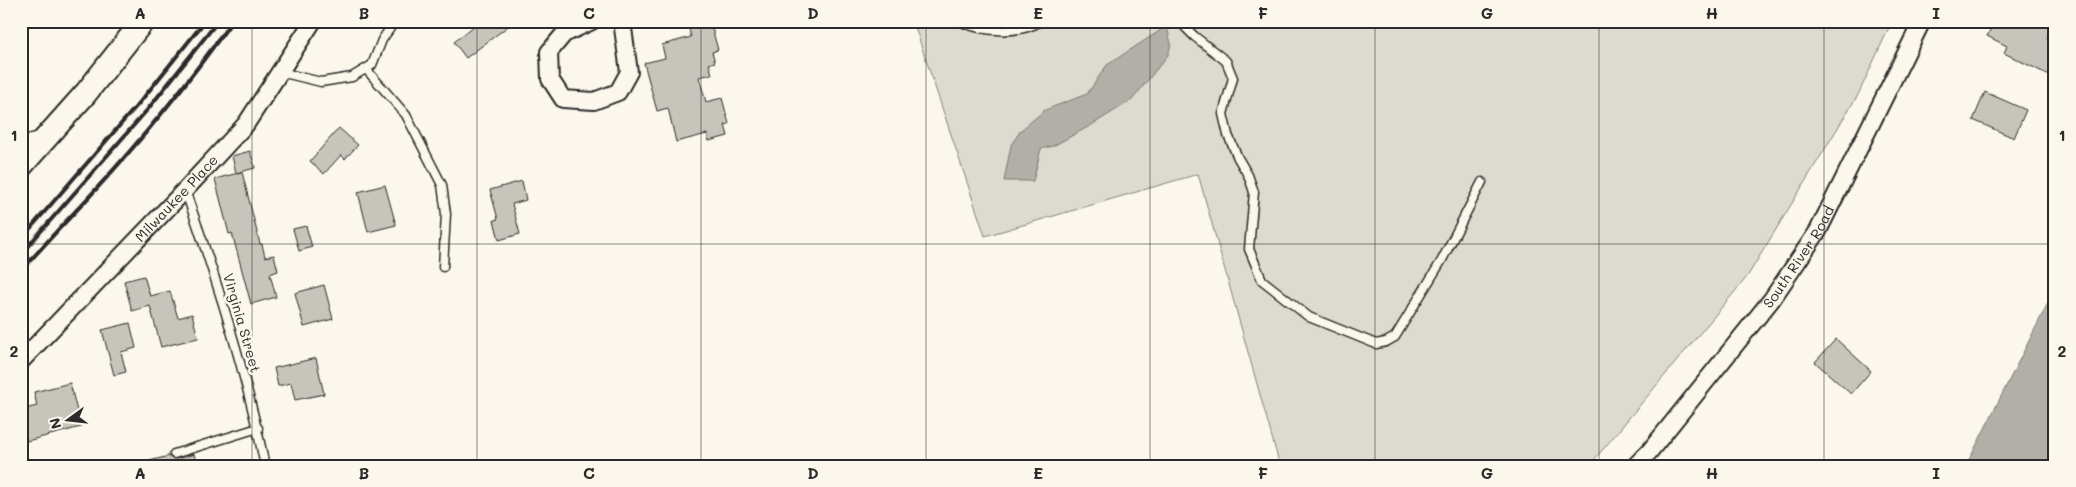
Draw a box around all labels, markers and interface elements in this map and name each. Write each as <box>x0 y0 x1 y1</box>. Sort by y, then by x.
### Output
text: A <box>134 2 146 23</box>
text: B <box>359 2 369 23</box>
text: C <box>583 2 595 23</box>
text: D <box>807 2 819 23</box>
text: E <box>1033 2 1043 23</box>
text: F <box>1258 2 1268 23</box>
text: G <box>1481 2 1493 23</box>
text: H <box>1706 2 1718 23</box>
text: I <box>1932 2 1940 23</box>
text: 1 <box>10 124 18 145</box>
text: 1 <box>2058 124 2066 145</box>
street label: Milwaukee Place <box>130 150 222 246</box>
street label: South River Road <box>1758 202 1838 312</box>
street label: Virginia Street <box>219 271 266 375</box>
text: 2 <box>10 340 19 361</box>
text: 2 <box>2058 340 2067 361</box>
north arrow <box>42 394 92 444</box>
text: N <box>44 416 66 431</box>
text: A <box>134 462 146 483</box>
text: B <box>359 462 369 483</box>
text: C <box>583 462 595 483</box>
text: D <box>807 462 819 483</box>
text: E <box>1033 462 1043 483</box>
text: F <box>1258 462 1268 483</box>
text: G <box>1481 462 1493 483</box>
text: H <box>1706 462 1718 483</box>
text: I <box>1932 462 1940 483</box>

